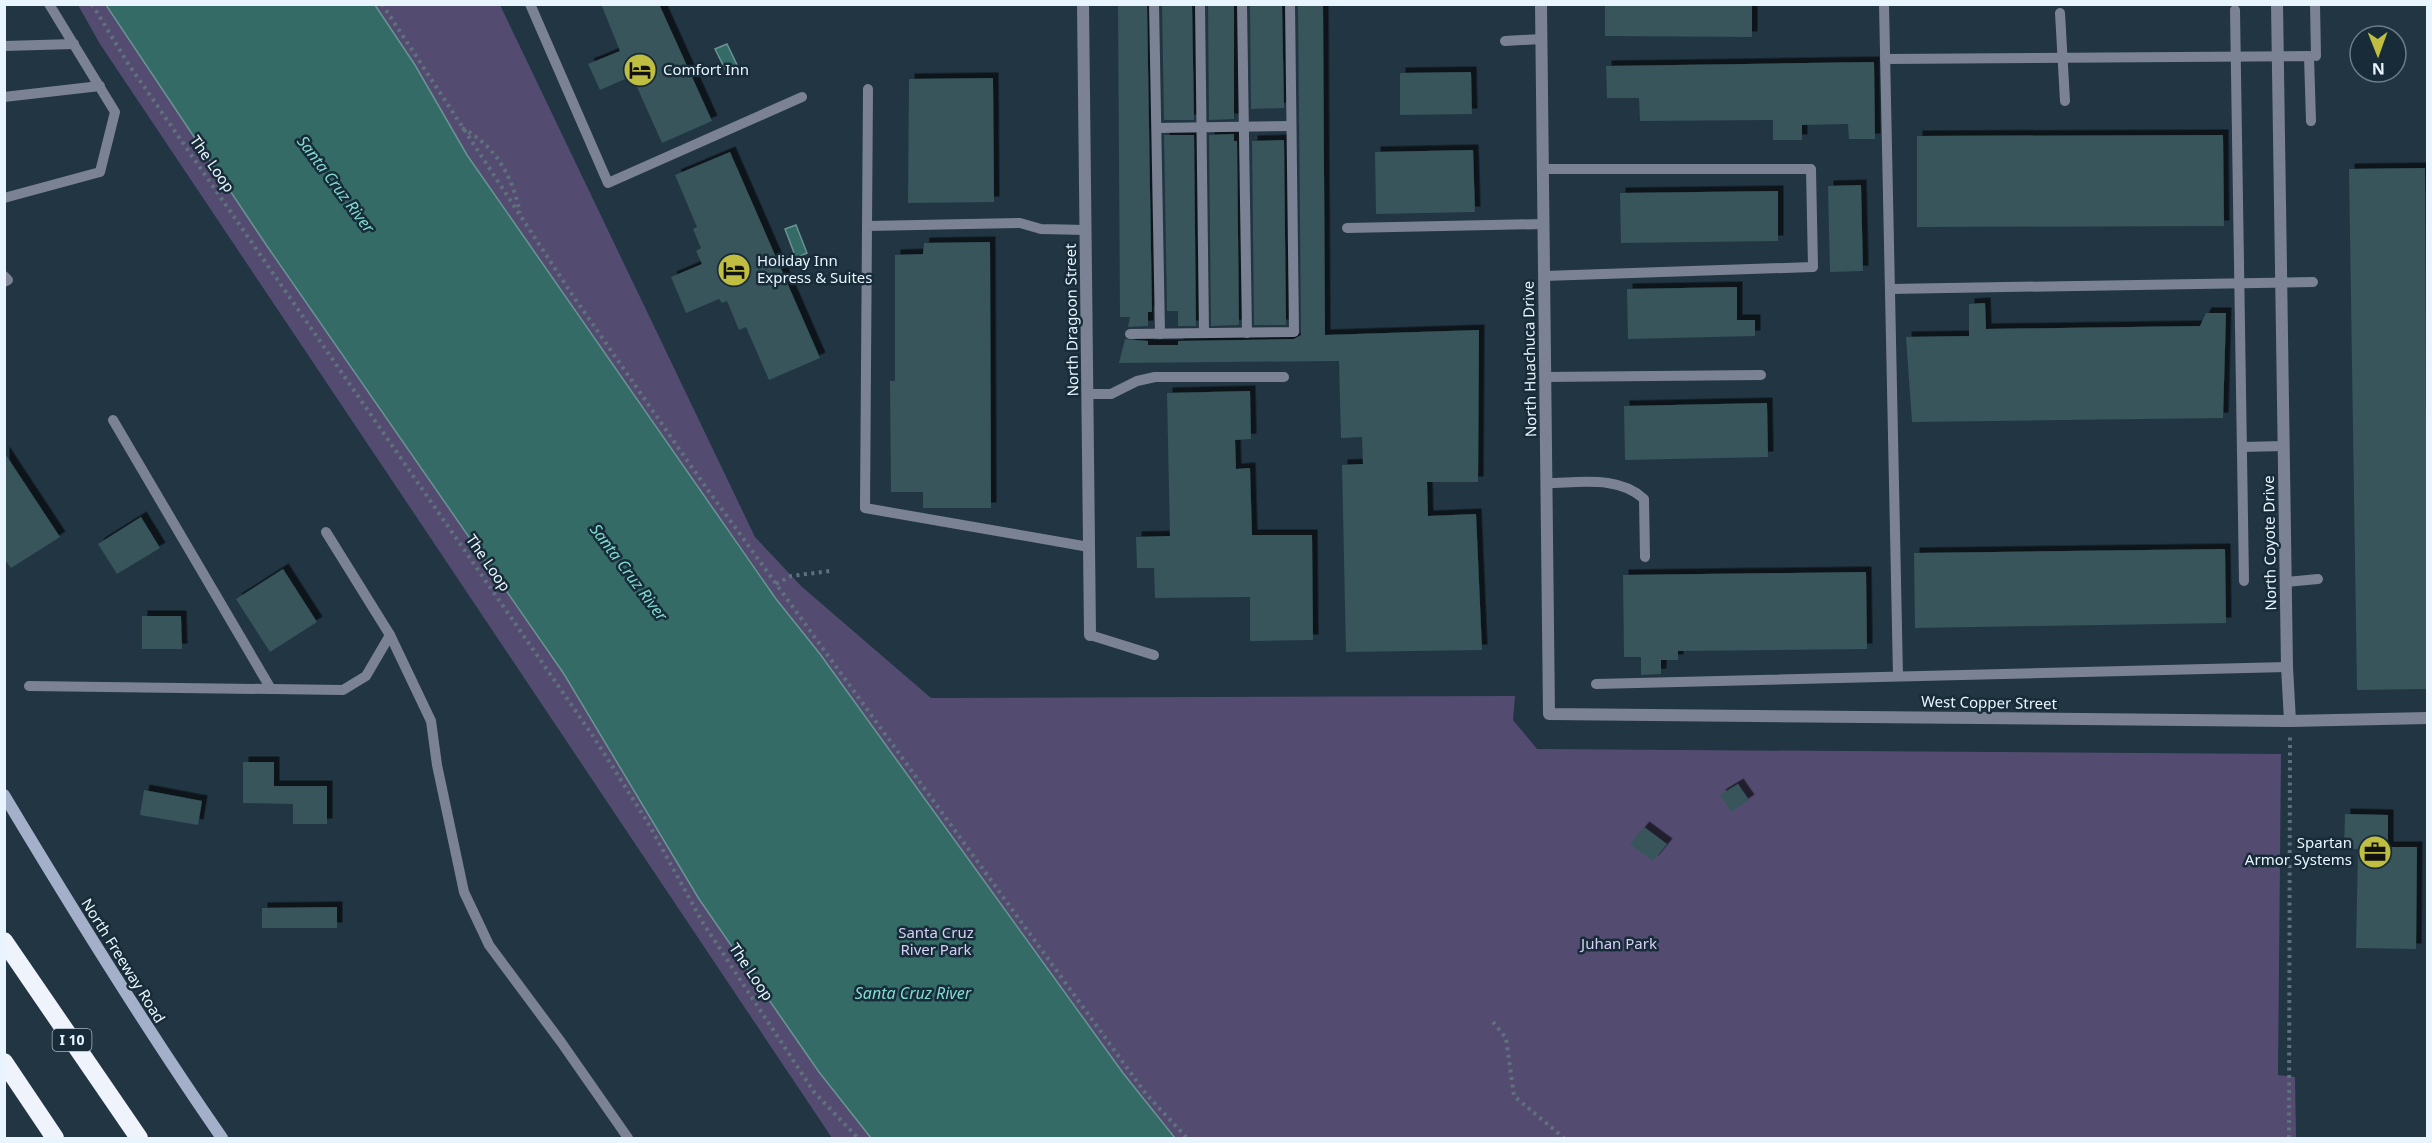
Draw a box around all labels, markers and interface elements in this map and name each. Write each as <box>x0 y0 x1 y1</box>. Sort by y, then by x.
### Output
north arrow <box>2348 24 2408 84</box>
hotel icon: Comfort Inn <box>622 52 658 88</box>
text: N <box>2372 58 2385 80</box>
place label: Comfort Inn <box>663 59 749 79</box>
street label: The Loop <box>186 131 240 196</box>
water label: Santa Cruz River <box>292 131 380 238</box>
street label: North Dragoon Street <box>1060 243 1082 397</box>
place label: Holiday Inn Express & Suites <box>757 250 872 287</box>
hotel icon: Holiday Inn Express & Suites <box>716 252 752 288</box>
street label: North Huachuca Drive <box>1518 281 1540 437</box>
street label: North Coyote Drive <box>2258 475 2280 611</box>
water label: Santa Cruz River <box>585 519 673 626</box>
street label: The Loop <box>462 530 516 595</box>
street label: West Copper Street <box>1921 691 2058 713</box>
place label: Spartan Armor Systems <box>2245 832 2352 869</box>
office icon: Spartan Armor Systems <box>2357 834 2393 870</box>
street label: North Freeway Road <box>77 894 170 1027</box>
park label: Santa Cruz River Park <box>898 922 974 959</box>
park label: Juhan Park <box>1579 933 1657 953</box>
street label: The Loop <box>725 939 778 1004</box>
water label: Santa Cruz River <box>855 982 972 1004</box>
road number: I 10 <box>52 1029 92 1051</box>

